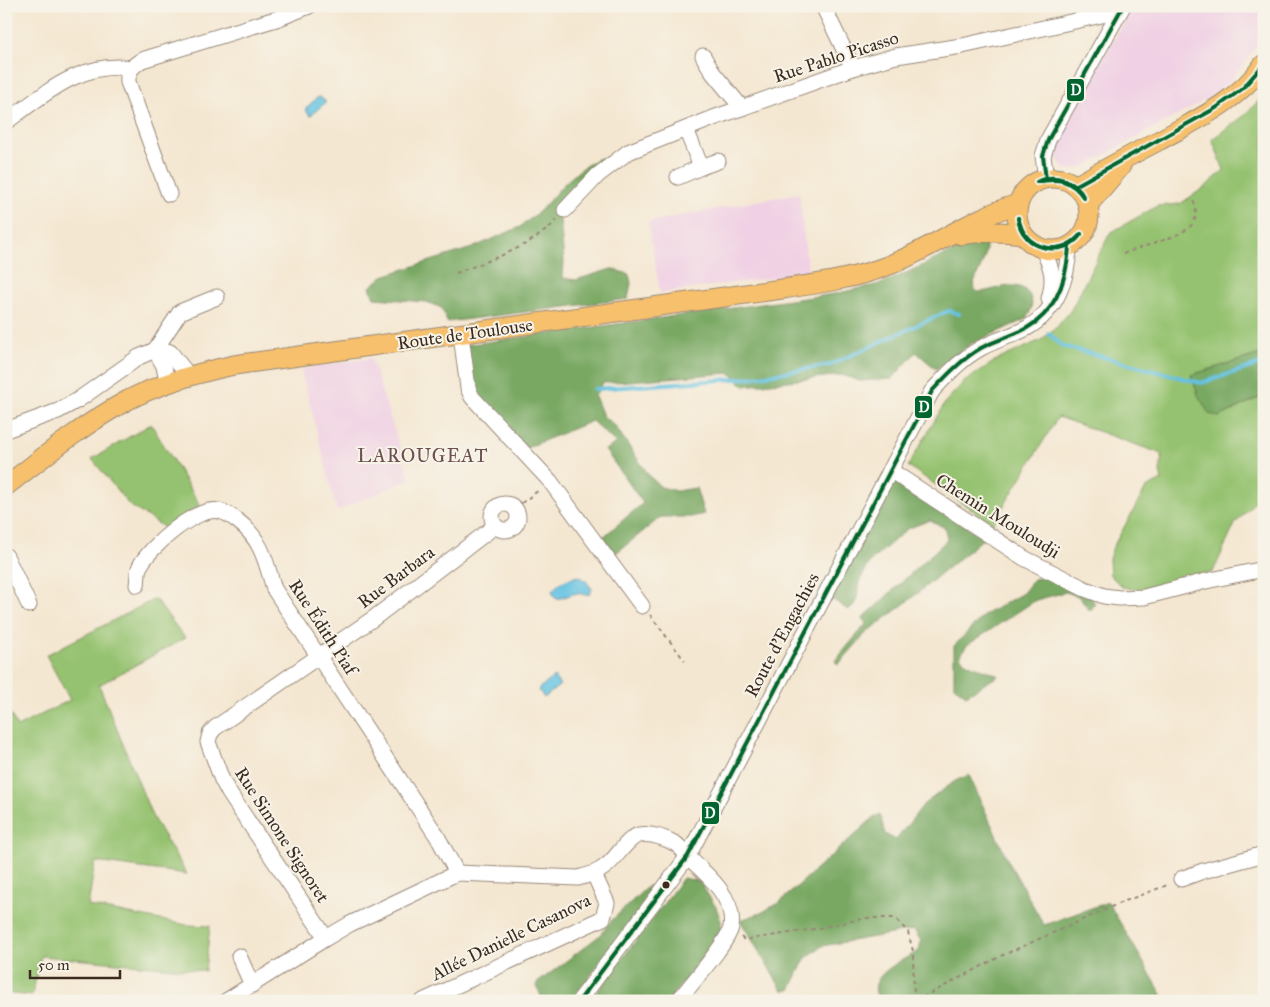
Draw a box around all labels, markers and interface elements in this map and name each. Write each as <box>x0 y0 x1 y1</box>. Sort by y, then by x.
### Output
street label: Rue Pablo Picasso <box>771 26 901 88</box>
line badge: D <box>1066 78 1085 102</box>
text: D <box>1070 82 1082 99</box>
street label: Route de Toulouse <box>396 314 534 354</box>
line badge: D <box>914 395 933 419</box>
text: D <box>918 399 930 416</box>
district label: LAROUGEAT <box>357 444 489 467</box>
street label: Chemin Mouloudji <box>932 469 1064 563</box>
street label: Rue Barbara <box>353 541 439 613</box>
street label: Route d'Engachies <box>740 569 825 701</box>
street label: Rue Édith Piaf <box>284 574 365 681</box>
street label: Rue Simone Signoret <box>229 763 334 908</box>
line badge: D <box>701 801 720 825</box>
text: D <box>704 805 716 822</box>
unlabelled marker <box>661 880 671 890</box>
street label: Allée Danielle Casanova <box>427 889 595 986</box>
scale bar <box>30 947 120 979</box>
text: 50 m <box>38 956 70 974</box>

